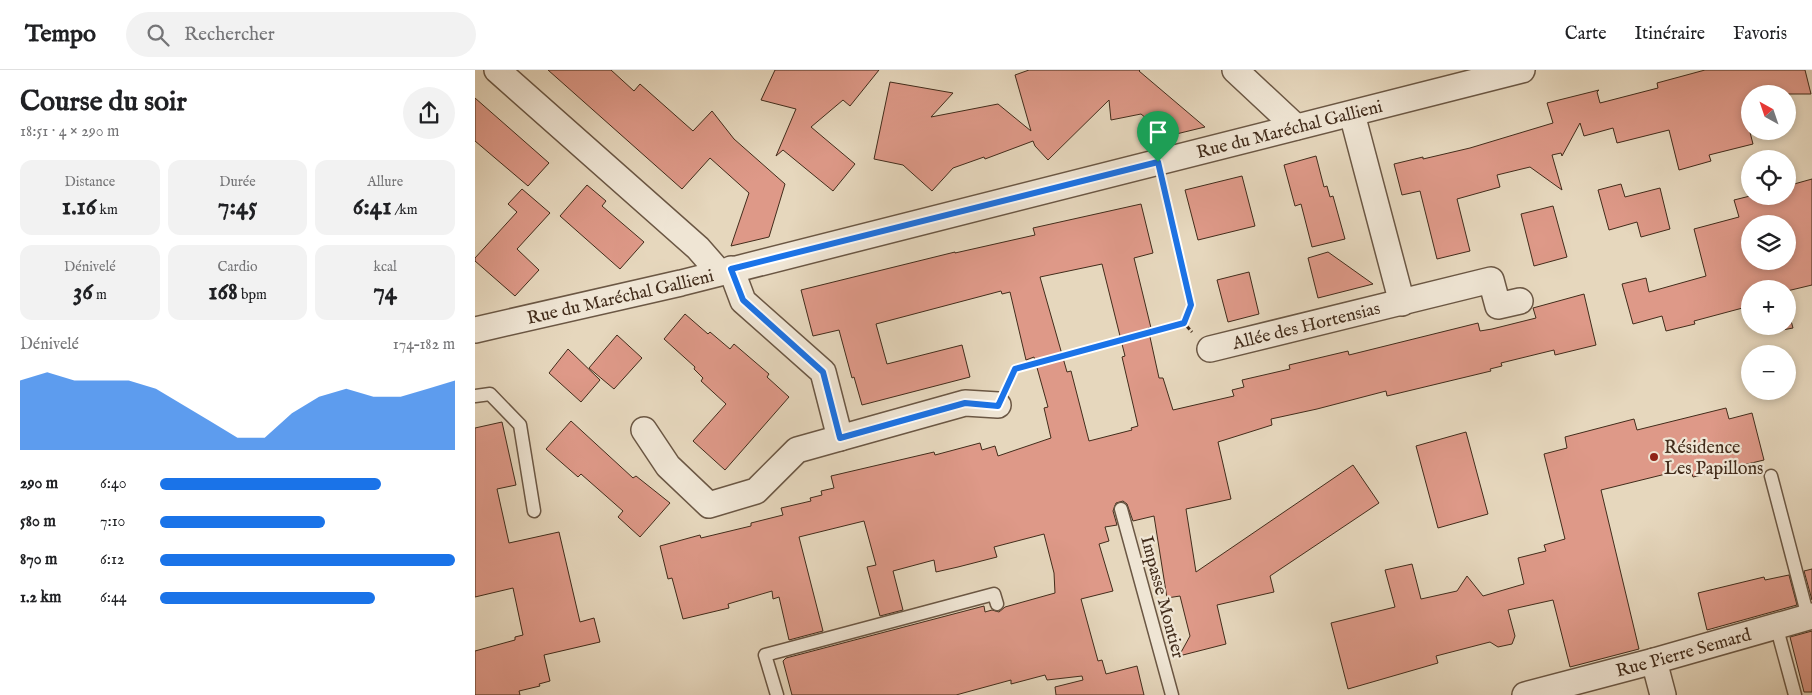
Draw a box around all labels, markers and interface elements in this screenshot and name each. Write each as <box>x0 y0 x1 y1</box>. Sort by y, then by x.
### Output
search box <box>126 12 476 57</box>
text: Tempo <box>25 19 96 50</box>
icon: search <box>144 21 172 49</box>
text: Rechercher <box>184 23 275 47</box>
text: Carte <box>1565 23 1607 46</box>
text: Itinéraire <box>1635 23 1705 46</box>
text: Favoris <box>1733 23 1787 46</box>
text: Course du soir <box>20 85 187 120</box>
north arrow <box>1741 85 1796 140</box>
map controls <box>1741 85 1796 400</box>
button: share <box>403 87 455 139</box>
street label: Rue du Maréchal Gallieni <box>1194 96 1385 165</box>
pin <box>1137 111 1179 162</box>
icon: arrive <box>1144 118 1172 146</box>
text: 18:51 · 4 × 290 m <box>20 122 119 142</box>
button: locate <box>1741 150 1796 205</box>
text: Distance <box>65 173 115 191</box>
text: Durée <box>219 173 256 191</box>
text: Allure <box>367 173 403 191</box>
text: 1.16 <box>62 191 96 223</box>
text: 7:45 <box>218 191 257 223</box>
text: 6:41 <box>353 191 391 223</box>
text: km <box>96 201 118 219</box>
text: /km <box>391 201 418 219</box>
button: layers <box>1741 215 1796 270</box>
text: Dénivelé <box>64 258 116 276</box>
text: Cardio <box>218 258 257 276</box>
text: kcal <box>373 258 397 276</box>
street label: Rue du Maréchal Gallieni <box>525 265 717 331</box>
text: 36 <box>73 276 93 308</box>
text: 168 <box>208 276 238 308</box>
text: 74 <box>373 276 397 308</box>
button: + <box>1741 280 1796 335</box>
text: m <box>93 286 107 304</box>
text: bpm <box>238 286 267 304</box>
street label: Allée des Hortensias <box>1229 298 1383 356</box>
text: Dénivelé <box>20 335 79 355</box>
text: 174–182 m <box>393 335 455 355</box>
button: − <box>1741 345 1796 400</box>
place label: Résidence Les Papillons <box>1664 437 1763 481</box>
marker: Résidence Les Papillons <box>1648 451 1660 463</box>
text: 290 m <box>20 474 58 494</box>
text: 6:40 <box>100 474 127 494</box>
text: 580 m <box>20 512 56 532</box>
text: 7:10 <box>100 512 125 532</box>
street label: Impasse Montier <box>1134 534 1189 661</box>
text: 870 m <box>20 550 57 570</box>
text: 6:12 <box>100 550 124 570</box>
text: 1.2 km <box>20 588 61 608</box>
text: 6:44 <box>100 588 127 608</box>
street label: Rue Pierre Semard <box>1614 624 1754 684</box>

